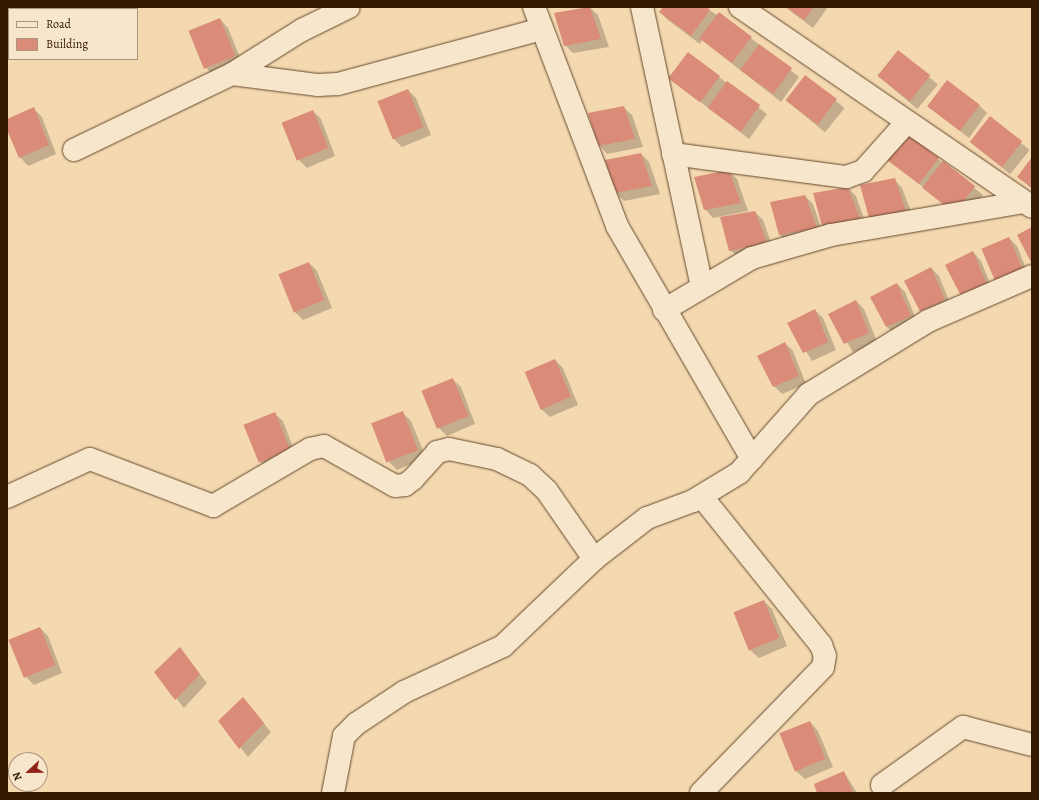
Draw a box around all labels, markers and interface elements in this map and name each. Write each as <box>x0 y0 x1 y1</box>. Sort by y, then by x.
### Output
legend <box>8 8 138 60</box>
text: Road <box>46 16 71 32</box>
text: Building <box>46 36 88 52</box>
north arrow <box>8 752 48 792</box>
text: N <box>9 770 26 783</box>

